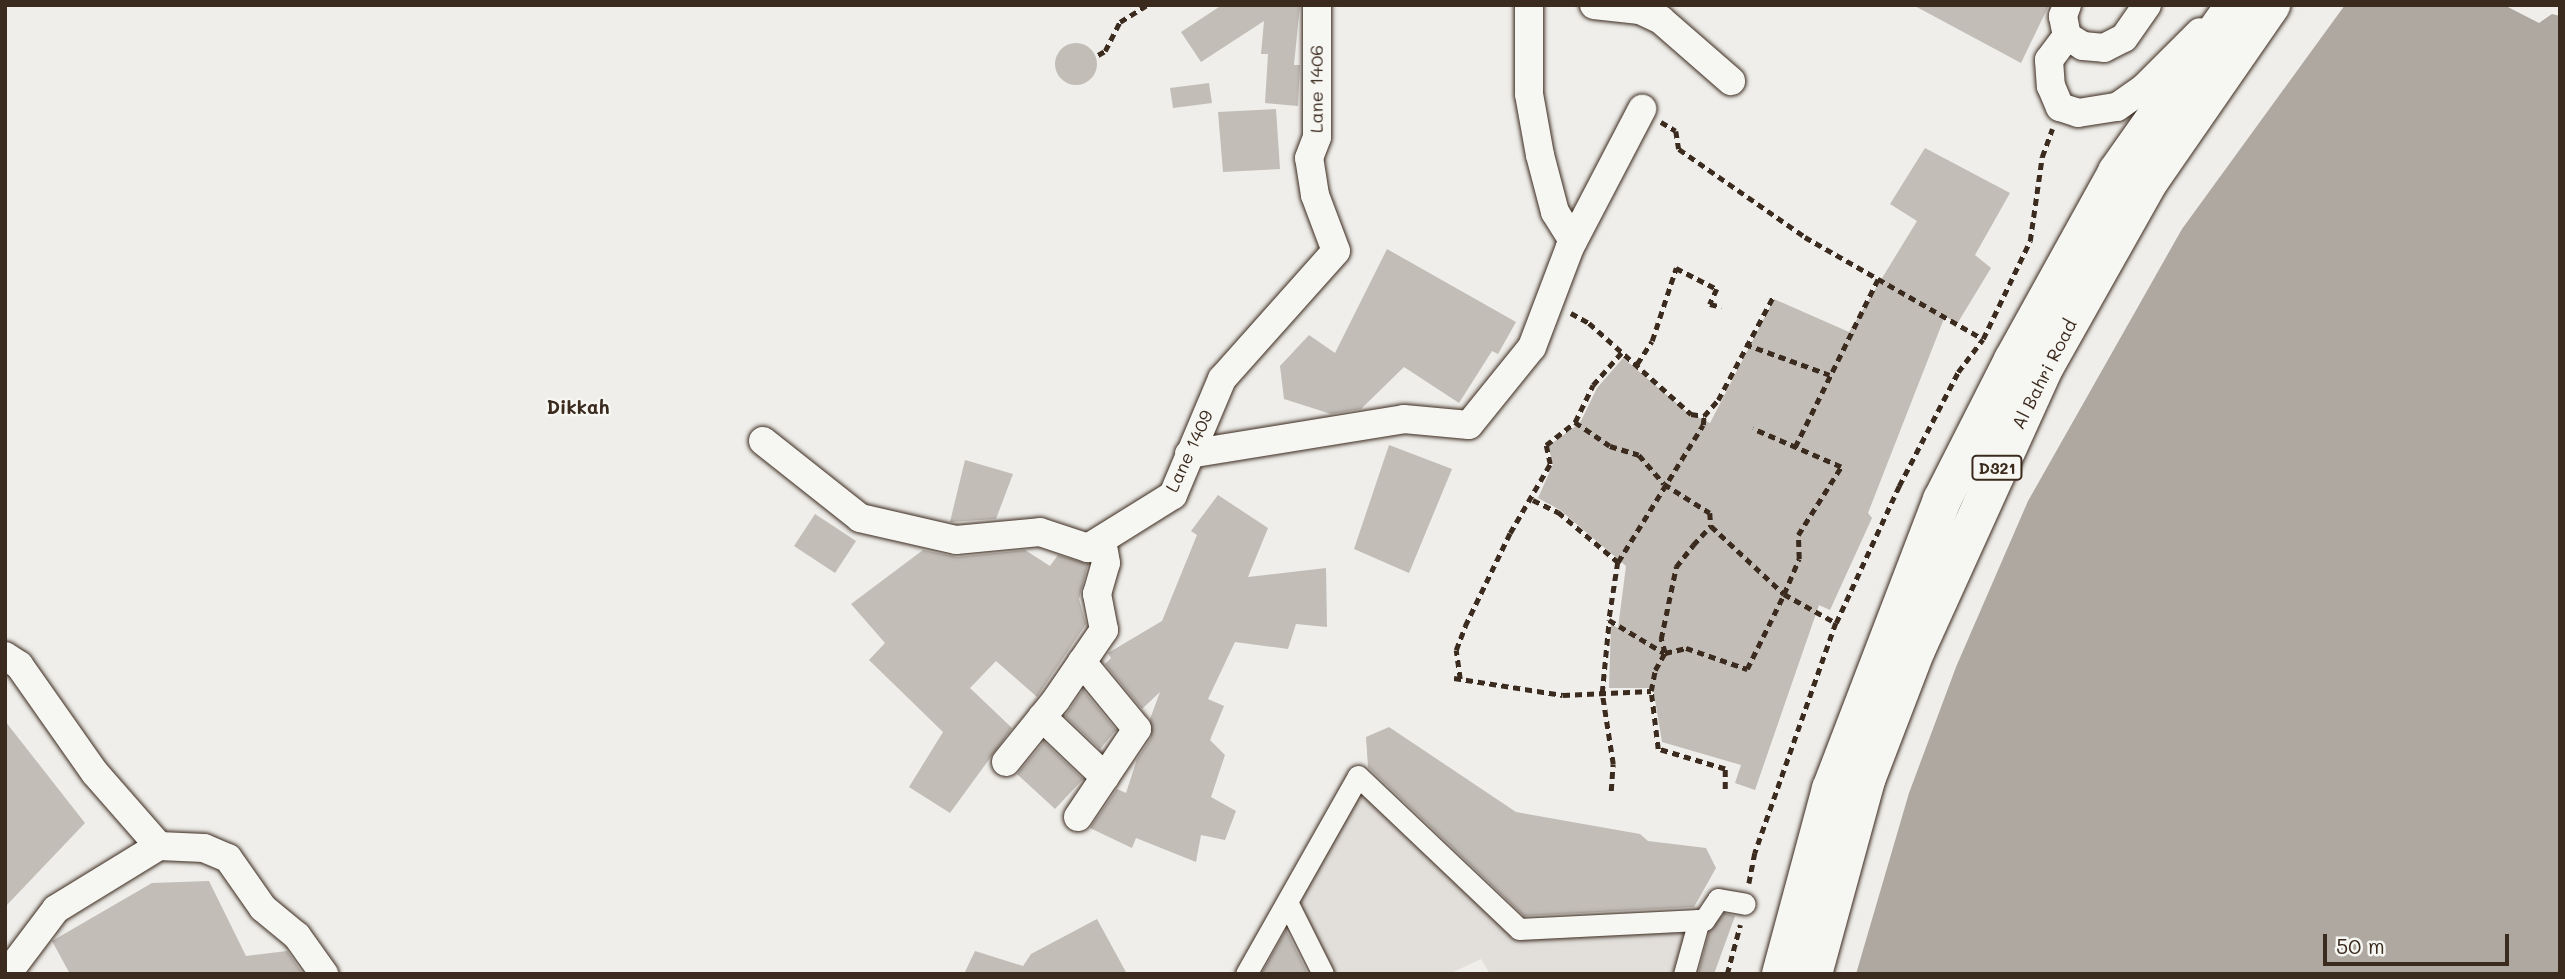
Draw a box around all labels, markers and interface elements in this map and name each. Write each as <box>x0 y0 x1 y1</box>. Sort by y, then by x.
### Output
street label: Lane 1406 <box>1305 45 1327 133</box>
street label: Al Bahri Road <box>2007 315 2081 433</box>
district label: Dikkah <box>546 396 610 418</box>
street label: Lane 1409 <box>1161 407 1217 495</box>
road number: D321 <box>1971 456 2023 481</box>
scale bar <box>2327 920 2512 964</box>
text: 50 m <box>2336 932 2385 959</box>

